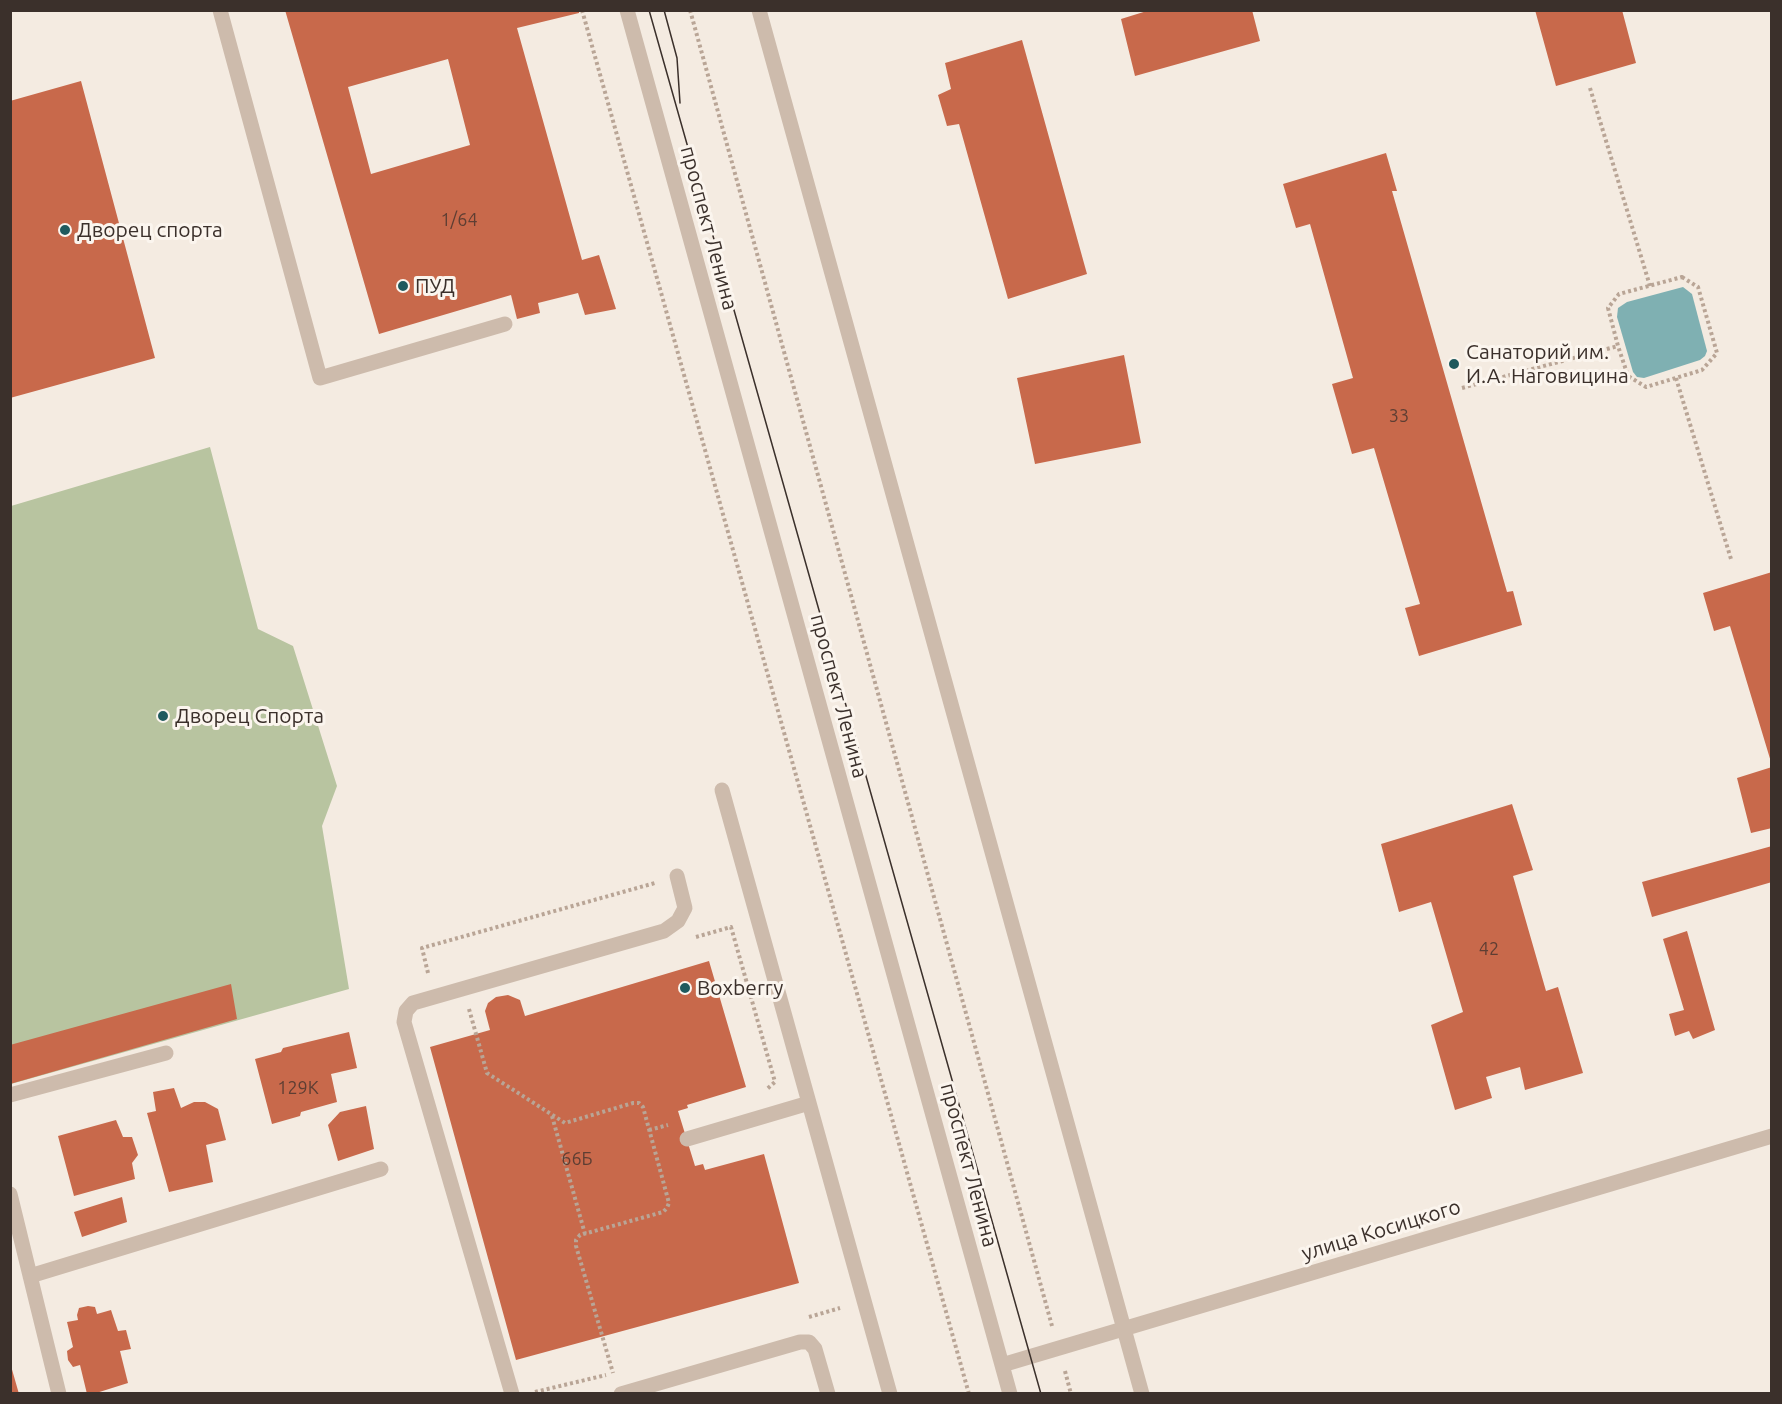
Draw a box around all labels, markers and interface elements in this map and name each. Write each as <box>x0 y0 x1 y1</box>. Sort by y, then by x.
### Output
street label: проспект Ленина <box>675 143 743 313</box>
house number: 1/64 <box>440 209 478 231</box>
place label: Дворец спорта <box>77 217 223 243</box>
marker: Дворец спорта <box>58 223 72 237</box>
place label: ПУД <box>415 273 455 299</box>
marker: ПУД <box>396 279 410 293</box>
place label: Санаторий им. И.А. Наговицина <box>1466 339 1629 389</box>
marker: Санаторий им. И.А. Наговицина <box>1447 357 1461 371</box>
house number: 33 <box>1389 405 1409 427</box>
street label: проспект Ленина <box>805 611 873 781</box>
place label: Дворец Спорта <box>175 703 324 729</box>
marker: Дворец Спорта <box>156 709 170 723</box>
house number: 42 <box>1479 938 1499 960</box>
place label: Boxberry <box>697 975 783 1001</box>
marker: Boxberry <box>678 981 692 995</box>
house number: 129К <box>277 1077 319 1099</box>
street label: проспект Ленина <box>935 1080 1003 1250</box>
house number: 66Б <box>561 1148 593 1170</box>
street label: улица Косицкого <box>1298 1194 1464 1266</box>

